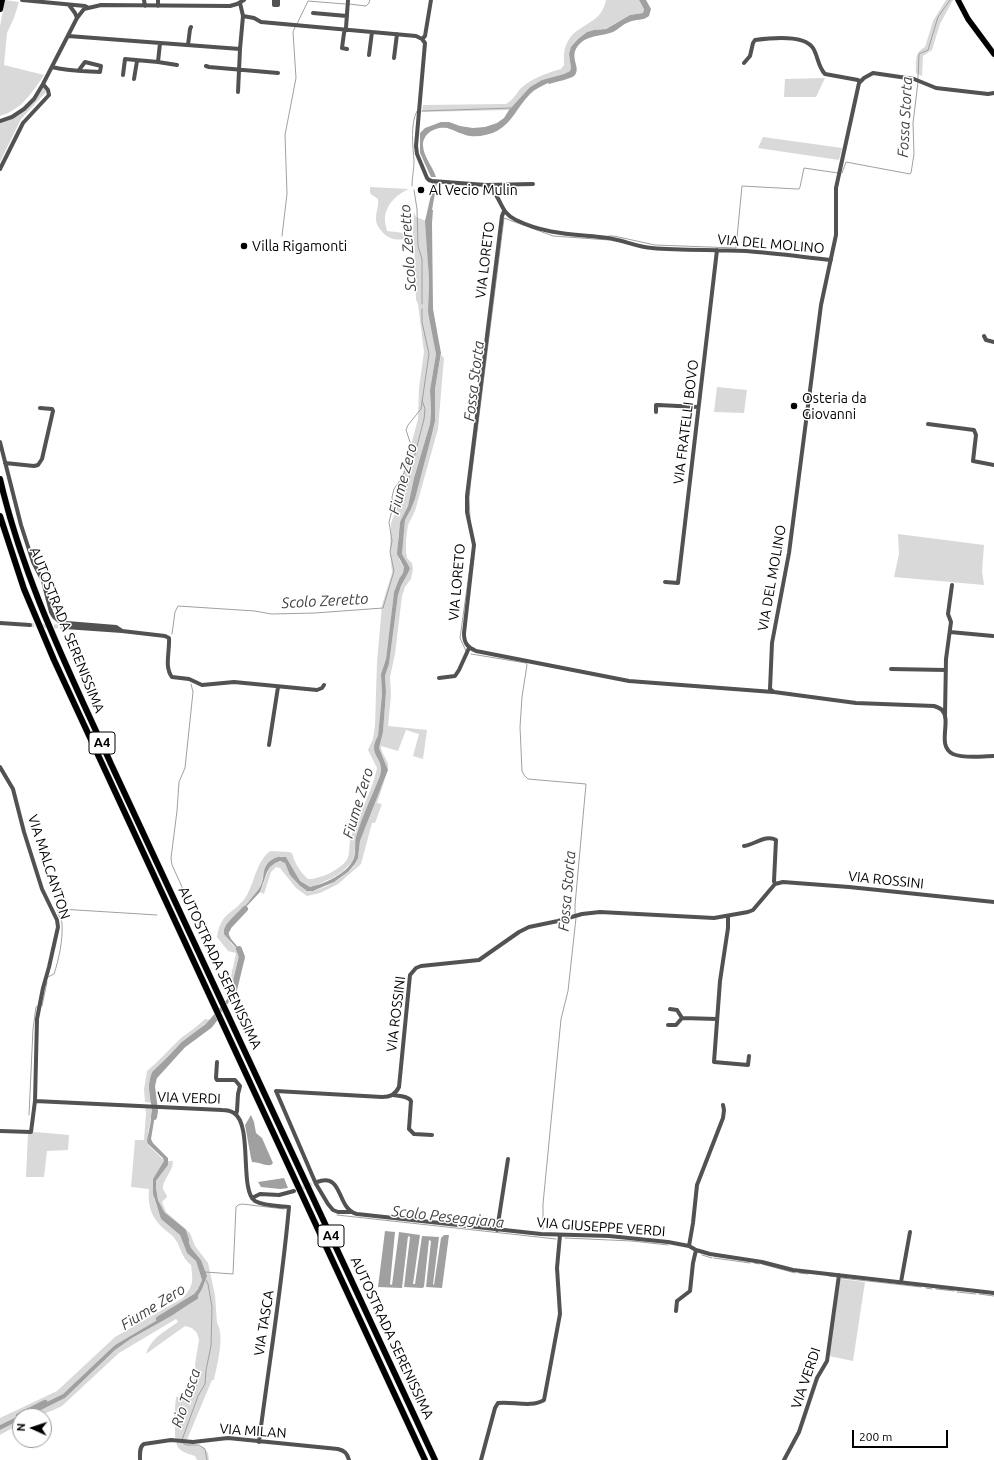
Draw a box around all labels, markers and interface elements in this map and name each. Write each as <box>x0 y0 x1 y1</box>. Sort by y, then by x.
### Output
water label: Fossa Storta <box>894 76 916 158</box>
place label: Al Vecio Mulin <box>429 182 518 198</box>
marker: Al Vecio Mulin <box>416 185 426 195</box>
water label: Scolo Zeretto <box>396 204 420 292</box>
street label: VIA LORETO <box>472 221 498 299</box>
street label: VIA DEL MOLINO <box>717 231 825 257</box>
place label: Villa Rigamonti <box>252 238 347 254</box>
marker: Villa Rigamonti <box>239 241 249 251</box>
water label: Fossa Storta <box>460 340 488 422</box>
street label: VIA FRATELLI BOVO <box>670 359 702 485</box>
place label: Osteria da Giovanni <box>802 390 867 422</box>
marker: Osteria da Giovanni <box>789 401 799 411</box>
water label: Fiume Zero <box>385 442 421 516</box>
street label: VIA DEL MOLINO <box>754 524 790 632</box>
street label: VIA LORETO <box>445 543 469 621</box>
street label: AUTOSTRADA SERENISSIMA <box>26 545 108 715</box>
water label: Scolo Zeretto <box>281 590 369 612</box>
road number: A4 <box>89 732 115 754</box>
water label: Fiume Zero <box>339 766 377 840</box>
street label: VIA MALCANTON <box>24 813 74 921</box>
water label: Fossa Storta <box>555 850 579 932</box>
street label: VIA ROSSINI <box>847 868 925 892</box>
street label: AUTOSTRADA SERENISSIMA <box>175 884 265 1052</box>
street label: VIA ROSSINI <box>383 975 409 1053</box>
street label: VIA VERDI <box>157 1088 221 1108</box>
water label: Scolo Peseggiana <box>391 1202 505 1232</box>
street label: VIA GIUSEPPE VERDI <box>536 1214 666 1240</box>
road number: A4 <box>318 1225 344 1247</box>
street label: AUTOSTRADA SERENISSIMA <box>347 1254 437 1422</box>
water label: Fiume Zero <box>117 1280 189 1334</box>
street label: VIA TASCA <box>251 1289 277 1357</box>
street label: VIA VERDI <box>788 1345 824 1411</box>
water label: Rio Tasca <box>168 1366 204 1430</box>
north arrow <box>12 1408 52 1448</box>
street label: VIA MILAN <box>219 1420 287 1442</box>
scale bar <box>854 1422 950 1448</box>
text: N <box>15 1423 27 1432</box>
text: 200 m <box>859 1430 892 1443</box>

